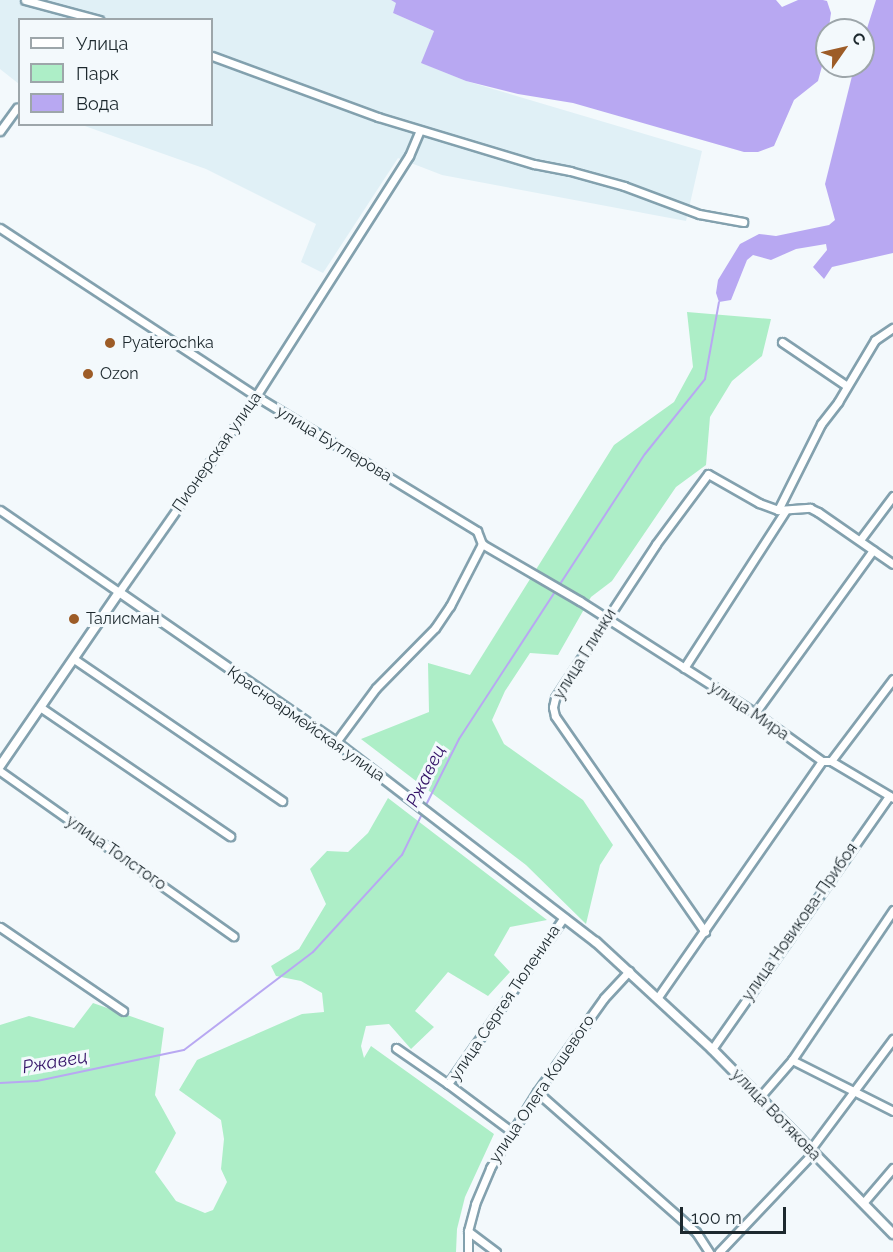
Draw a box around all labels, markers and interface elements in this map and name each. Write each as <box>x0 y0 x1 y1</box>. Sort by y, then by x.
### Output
legend <box>18 18 213 126</box>
north arrow <box>815 18 875 78</box>
text: С <box>848 29 870 49</box>
text: Улица <box>76 33 128 54</box>
text: Парк <box>76 63 119 84</box>
text: Вода <box>76 93 119 114</box>
place label: Pyaterochka <box>122 333 214 353</box>
marker: Pyaterochka <box>103 336 117 350</box>
place label: Ozon <box>100 364 139 384</box>
marker: Ozon <box>81 367 95 381</box>
street label: Пионерская улица <box>168 388 266 516</box>
street label: улица Бутлерова <box>273 402 395 486</box>
street label: улица Глинки <box>549 605 621 703</box>
place label: Талисман <box>86 609 159 629</box>
marker: Талисман <box>67 612 81 626</box>
street label: Красноармейская улица <box>223 662 389 786</box>
street label: улица Мира <box>706 677 792 745</box>
water label: Ржавец <box>402 742 450 810</box>
street label: улица Толстого <box>62 811 170 895</box>
street label: улица Новикова-Прибоя <box>738 839 862 1005</box>
street label: улица Сергея Тюленина <box>446 921 564 1085</box>
street label: улица Олега Кошевого <box>485 1011 599 1167</box>
water label: Ржавец <box>21 1046 89 1078</box>
street label: улица Вотякова <box>727 1065 825 1165</box>
scale bar <box>683 1195 790 1233</box>
text: 100 m <box>691 1207 742 1228</box>

